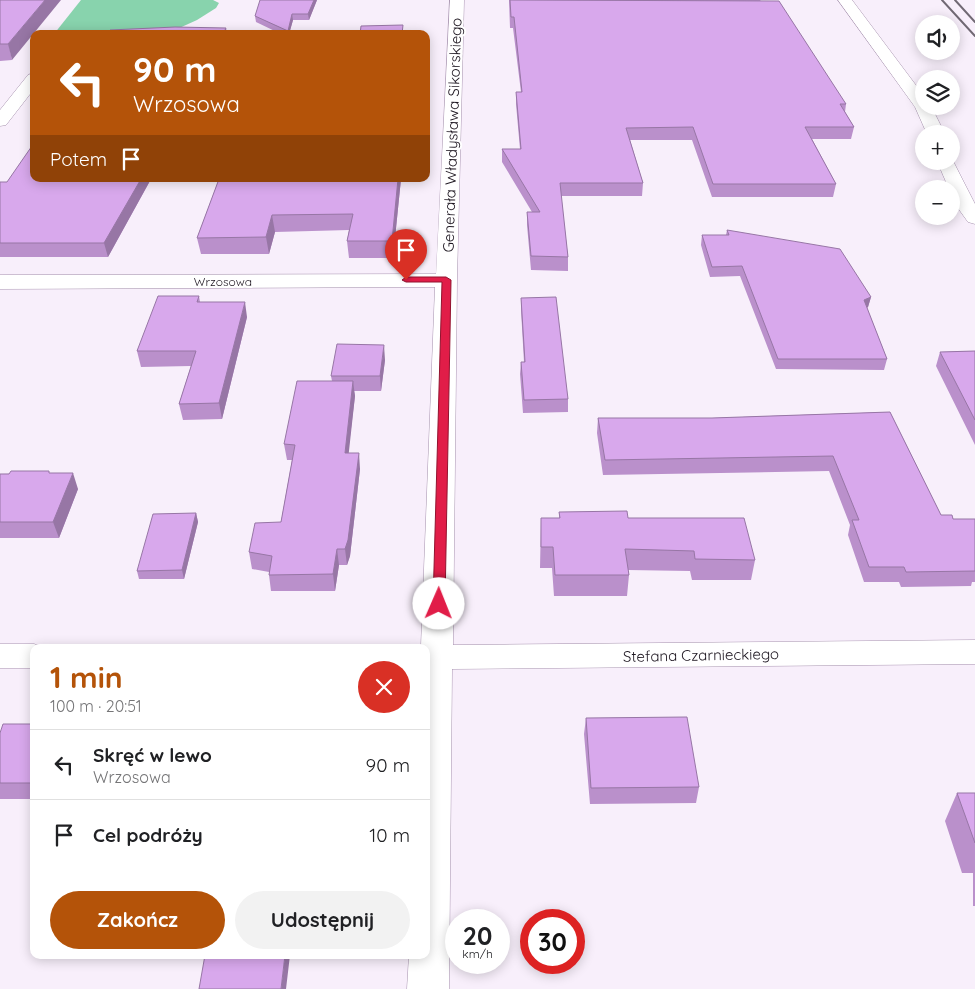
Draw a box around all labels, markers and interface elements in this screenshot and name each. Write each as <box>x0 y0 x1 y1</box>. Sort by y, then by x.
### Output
map controls <box>915 15 960 225</box>
button: sound <box>915 15 960 60</box>
street label: Generała Władysława Sikorskiego <box>438 17 466 253</box>
text: 90 m <box>133 47 216 91</box>
icon: left <box>50 50 115 115</box>
button: layers <box>915 70 960 115</box>
text: Wrzosowa <box>133 90 240 118</box>
button: + <box>915 125 960 170</box>
icon: arrive <box>117 145 145 173</box>
text: Potem <box>50 147 107 171</box>
button: − <box>915 180 960 225</box>
pin <box>385 229 427 280</box>
icon: arrive <box>392 236 420 264</box>
street label: Wrzosowa <box>194 274 252 289</box>
position arrow <box>412 577 464 629</box>
street label: Stefana Czarnieckiego <box>623 644 779 666</box>
text: 1 min <box>50 658 123 696</box>
button: close <box>358 661 410 713</box>
text: 100 m · 20:51 <box>50 696 142 716</box>
text: Skręć w lewo <box>93 743 212 767</box>
icon: left <box>50 751 78 779</box>
text: 90 m <box>366 753 410 777</box>
text: Wrzosowa <box>93 767 171 787</box>
icon: arrive <box>50 821 78 849</box>
text: Cel podróży <box>93 823 203 847</box>
text: 10 m <box>369 823 410 847</box>
button: Zakończ <box>50 891 225 949</box>
button: Udostępnij <box>235 891 410 949</box>
speed limit sign: 30 <box>520 909 585 974</box>
text: 20 <box>463 920 492 951</box>
text: km/h <box>462 946 493 961</box>

